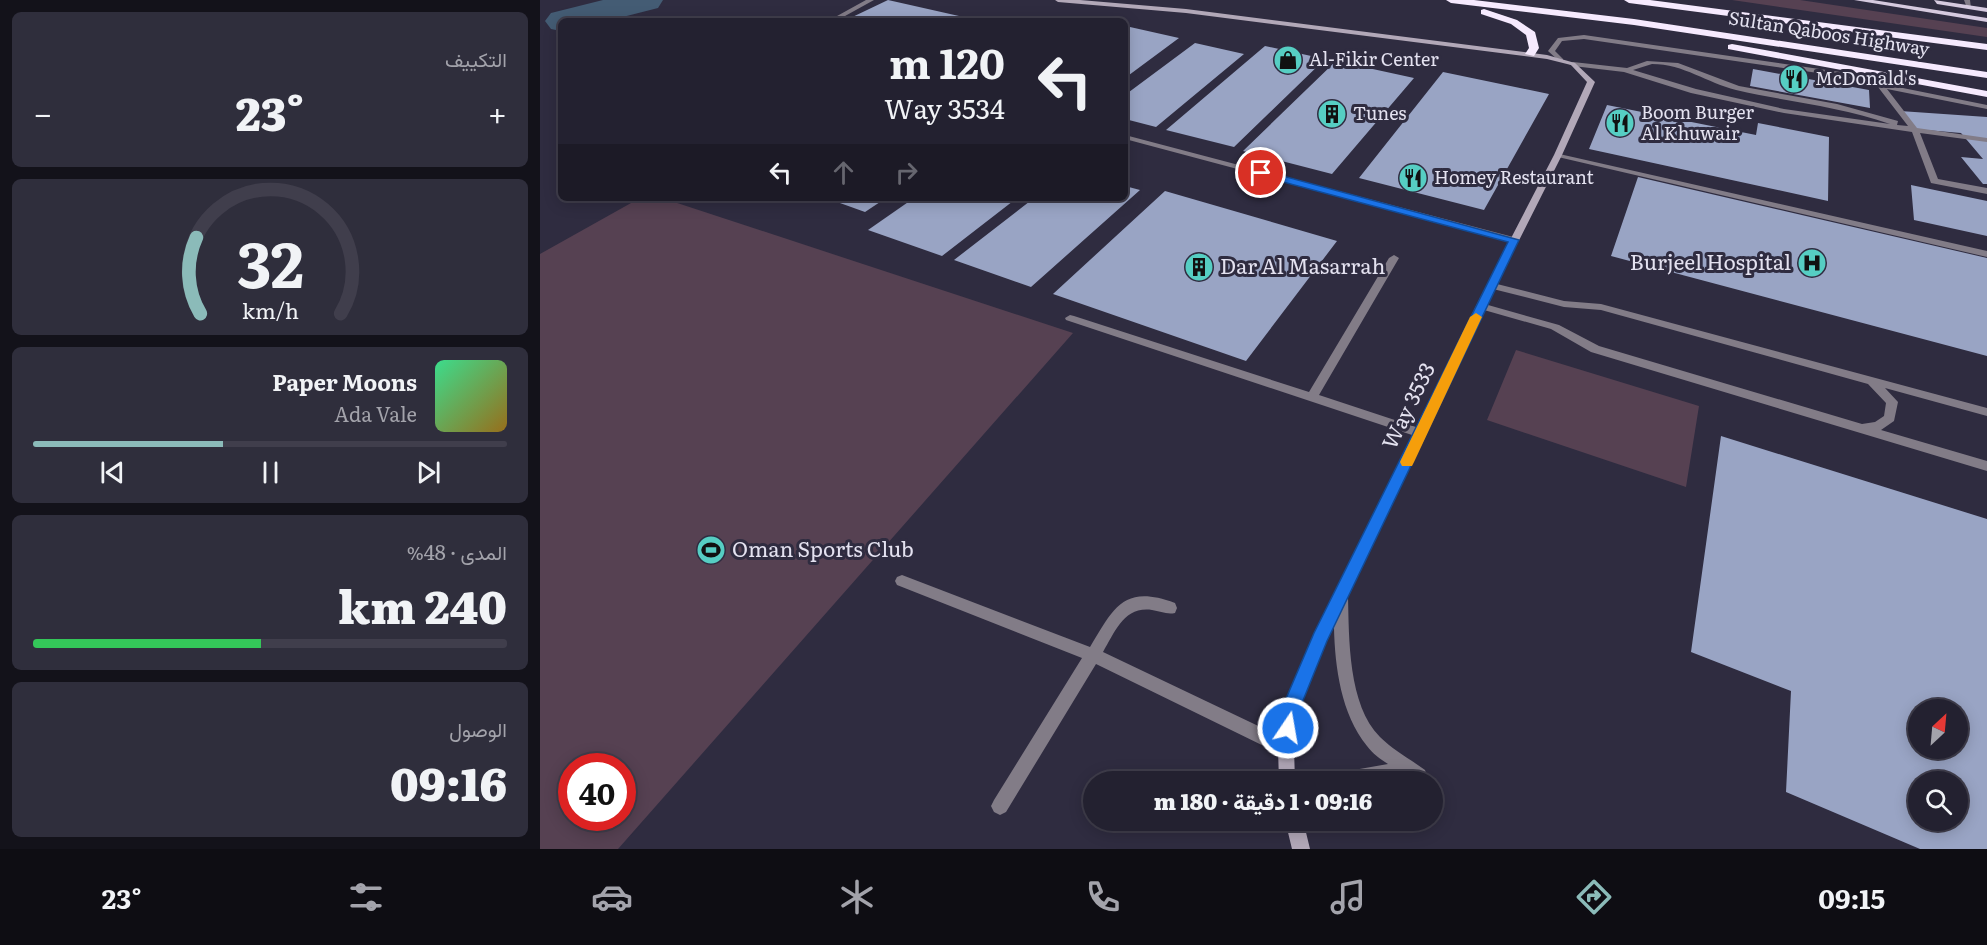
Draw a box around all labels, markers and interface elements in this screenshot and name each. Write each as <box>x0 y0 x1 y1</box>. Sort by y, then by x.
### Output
street label: Sultan Qaboos Highway <box>1727 3 1932 62</box>
text: 120 m <box>889 30 1005 92</box>
icon: left <box>1026 42 1104 120</box>
text: التكييف <box>445 43 507 73</box>
shop icon: Al-Fikir Center <box>1272 44 1304 76</box>
place label: Al-Fikir Center <box>1309 45 1439 72</box>
restaurant icon: McDonald's <box>1778 63 1810 95</box>
place label: McDonald's <box>1815 64 1916 91</box>
text: 23° <box>236 78 304 145</box>
text: − <box>33 87 52 136</box>
text: + <box>488 87 507 136</box>
text: Way 3534 <box>884 87 1005 127</box>
building icon: Tunes <box>1316 98 1348 130</box>
place label: Boom Burger Al Khuwair <box>1641 98 1755 146</box>
place label: Tunes <box>1353 99 1406 126</box>
restaurant icon: Boom Burger Al Khuwair <box>1604 107 1636 139</box>
pin <box>1235 147 1286 198</box>
icon: left <box>764 156 797 189</box>
icon: ahead <box>827 156 860 189</box>
icon: right <box>890 156 923 189</box>
icon: arrive <box>1244 156 1277 189</box>
restaurant icon: Homey Restaurant <box>1397 162 1429 194</box>
place label: Homey Restaurant <box>1434 163 1594 190</box>
text: 32 <box>236 215 304 307</box>
place label: Burjeel Hospital <box>1630 245 1791 276</box>
hospital icon: Burjeel Hospital <box>1796 247 1828 279</box>
place label: Dar Al Masarrah <box>1220 249 1386 280</box>
building icon: Dar Al Masarrah <box>1183 251 1215 283</box>
text: km/h <box>241 295 299 327</box>
street label: Way 3533 <box>1372 356 1441 454</box>
text: Paper Moons <box>272 365 417 398</box>
text: Ada Vale <box>334 398 417 428</box>
icon: previous <box>96 456 129 489</box>
icon: pause <box>254 456 287 489</box>
icon: next <box>412 456 445 489</box>
place label: Oman Sports Club <box>732 532 914 563</box>
sports icon: Oman Sports Club <box>695 534 727 566</box>
text: المدى · 48% <box>407 536 507 566</box>
text: 240 km <box>338 571 507 638</box>
position arrow <box>1256 696 1320 760</box>
north arrow <box>1908 699 1968 759</box>
map controls <box>1908 699 1968 831</box>
text: الوصول <box>449 713 507 743</box>
text: 09:16 <box>390 748 507 815</box>
speed limit sign: 40 <box>558 753 636 831</box>
button: search <box>1908 771 1968 831</box>
text: 09:16 · 1 دقيقة · 180 m <box>1154 784 1372 817</box>
icon: filters <box>345 876 387 918</box>
icon: car <box>591 876 633 918</box>
icon: climate <box>836 876 878 918</box>
icon: phone <box>1082 876 1124 918</box>
icon: music <box>1327 876 1369 918</box>
icon: directions <box>1573 876 1615 918</box>
text: 23° <box>102 877 141 917</box>
text: 09:15 <box>1818 877 1885 917</box>

